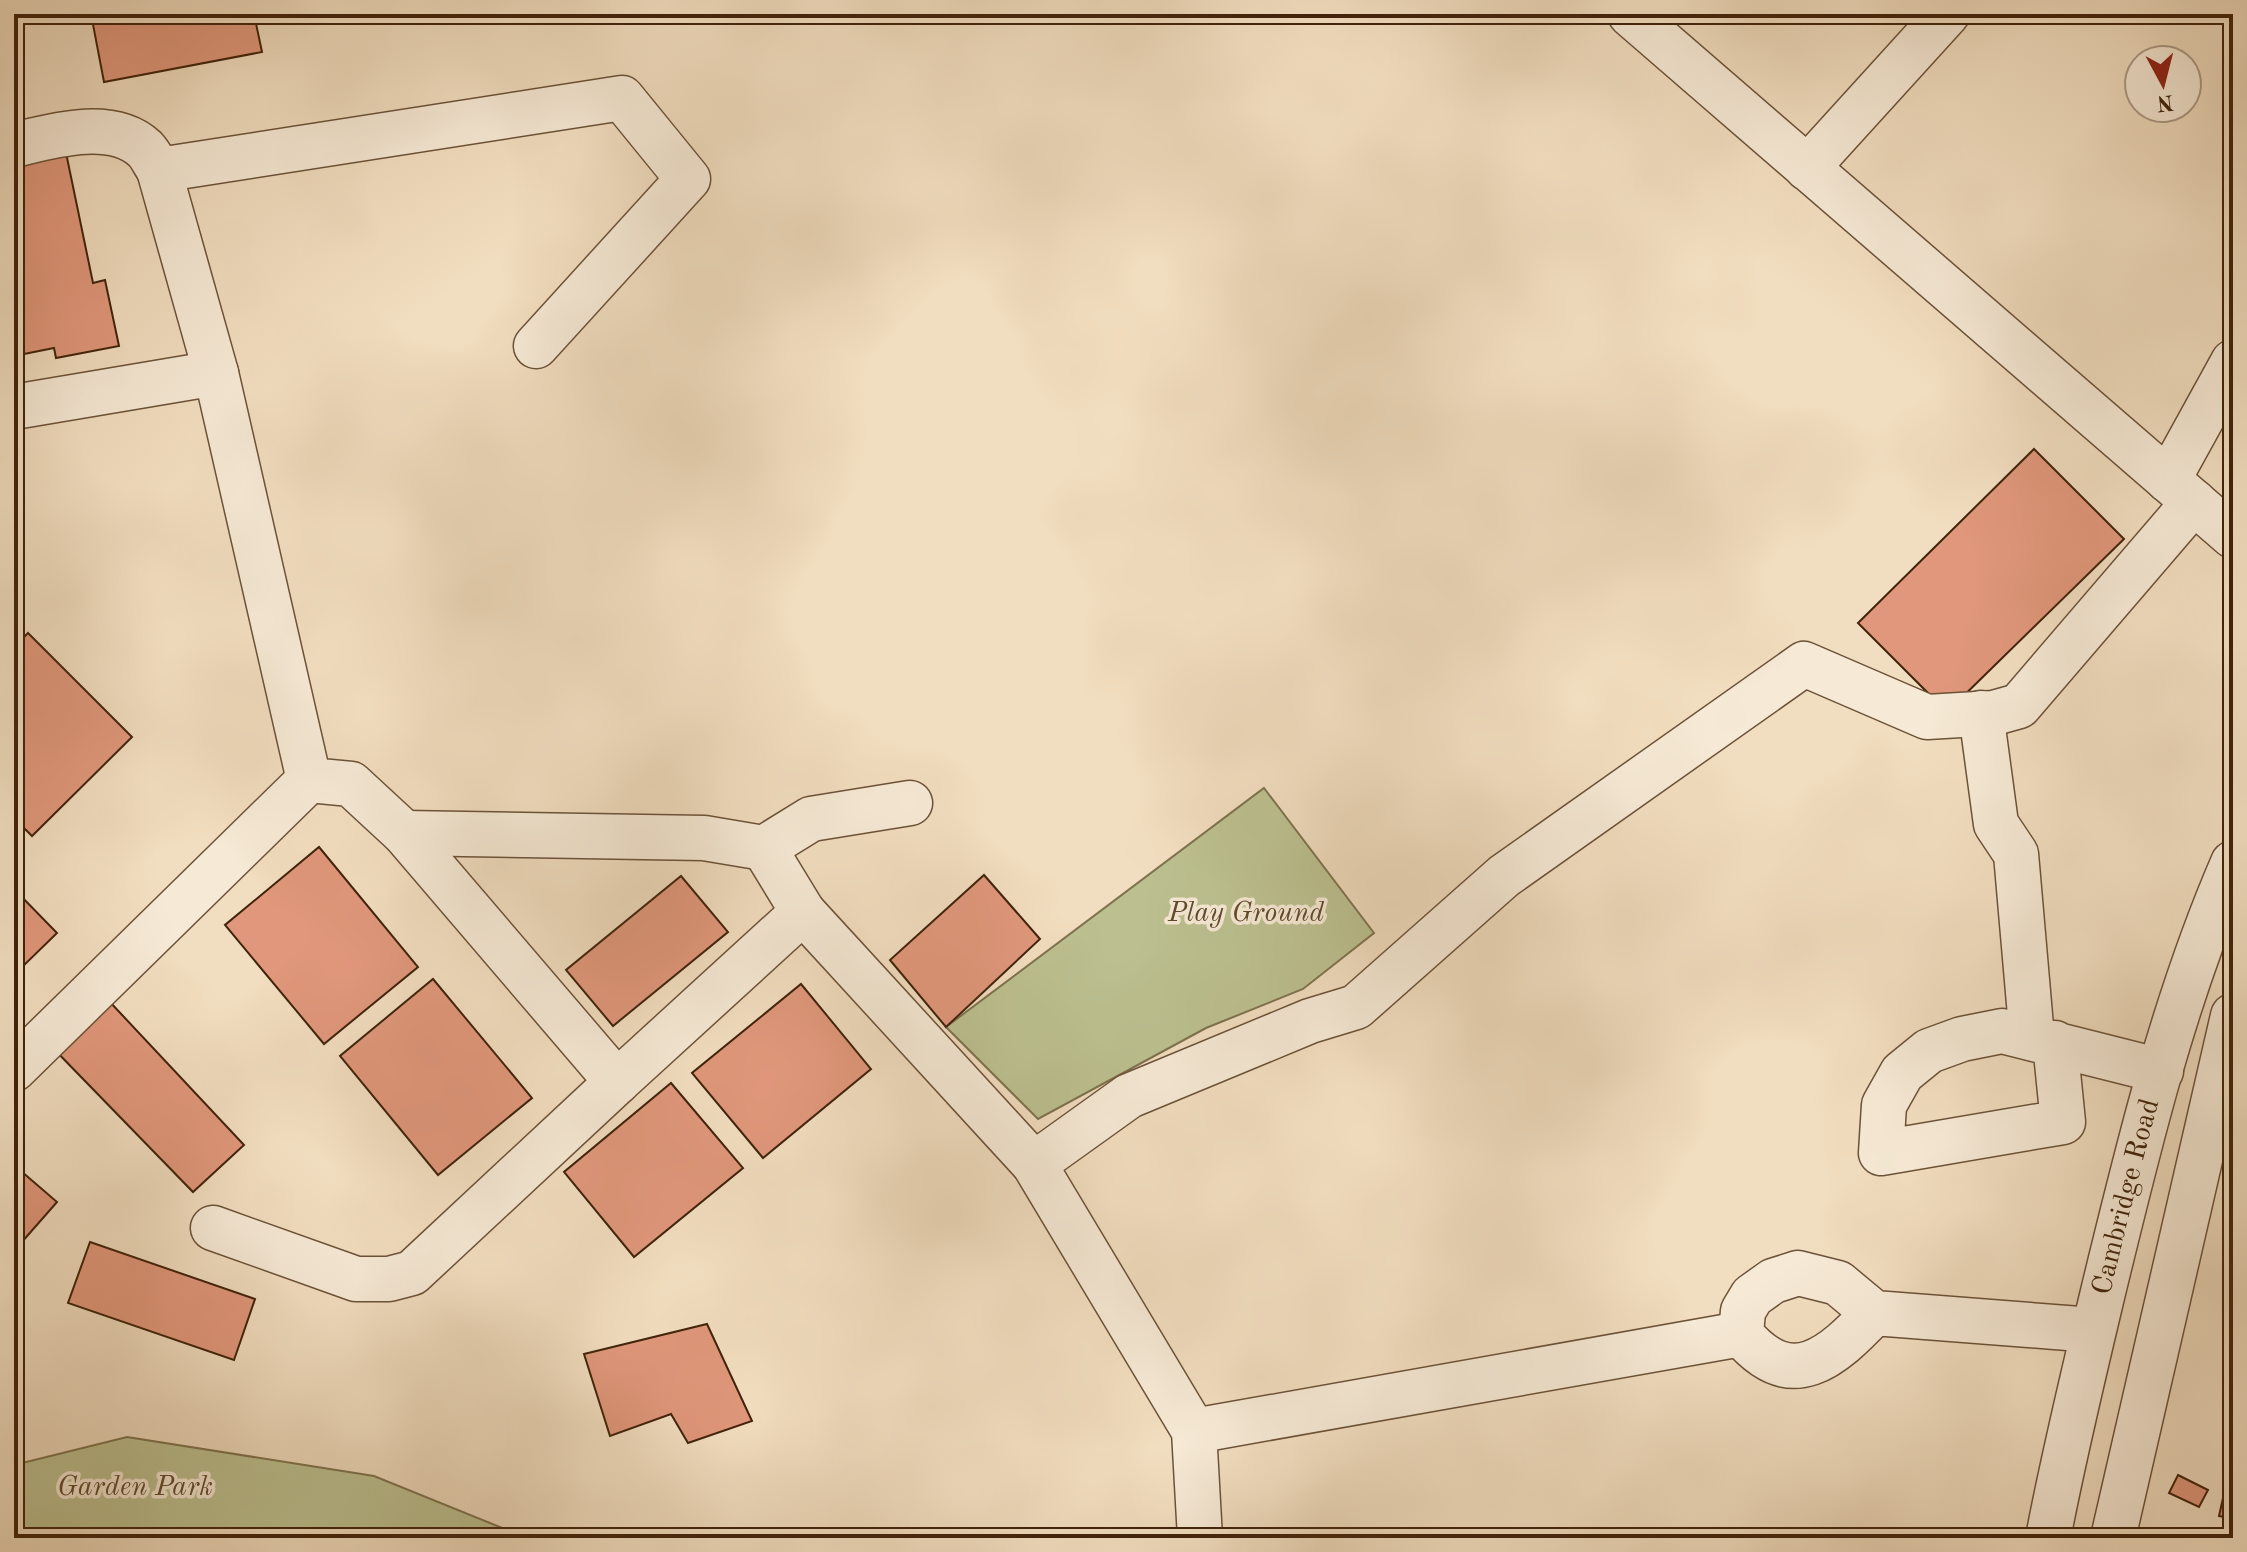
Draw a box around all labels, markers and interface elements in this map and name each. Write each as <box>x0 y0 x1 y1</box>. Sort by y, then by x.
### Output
north arrow <box>2123 44 2203 124</box>
text: N <box>2155 90 2175 114</box>
park label: Play Ground <box>1167 900 1324 928</box>
street label: Cambridge Road <box>2089 1096 2165 1298</box>
park label: Garden Park <box>57 1474 213 1502</box>

